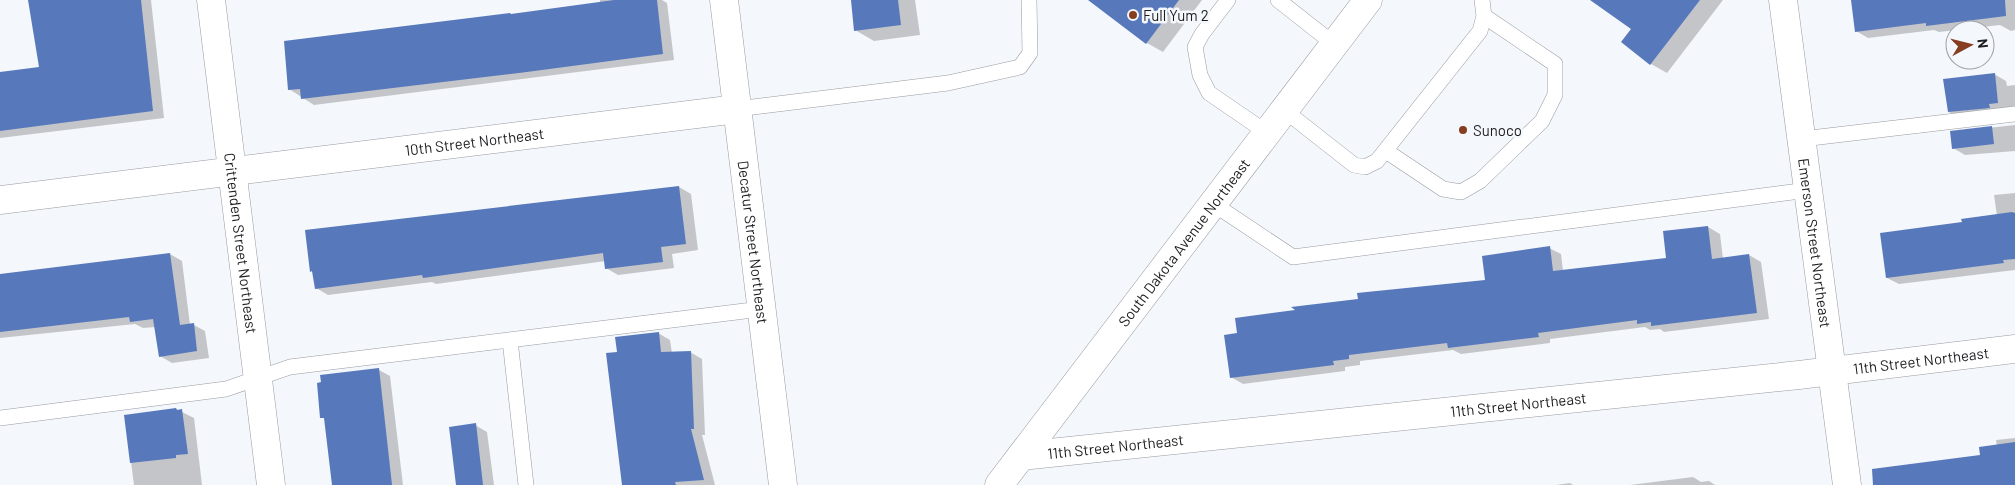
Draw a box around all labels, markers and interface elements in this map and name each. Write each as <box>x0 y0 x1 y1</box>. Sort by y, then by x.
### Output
place label: Full Yum 2 <box>1143 6 1209 24</box>
marker: Full Yum 2 <box>1127 9 1139 21</box>
north arrow <box>1945 20 1995 70</box>
text: N <box>1974 38 1992 49</box>
place label: Sunoco <box>1473 121 1522 139</box>
street label: 10th Street Northeast <box>404 124 545 159</box>
marker: Sunoco <box>1457 124 1469 136</box>
street label: Crittenden Street Northeast <box>221 152 261 335</box>
street label: South Dakota Avenue Northeast <box>1114 155 1253 330</box>
street label: Emerson Street Northeast <box>1795 157 1835 329</box>
street label: Decatur Street Northeast <box>735 160 772 325</box>
street label: 11th Street Northeast <box>1852 343 1990 377</box>
street label: 11th Street Northeast <box>1449 388 1587 420</box>
street label: 11th Street Northeast <box>1046 430 1184 462</box>

